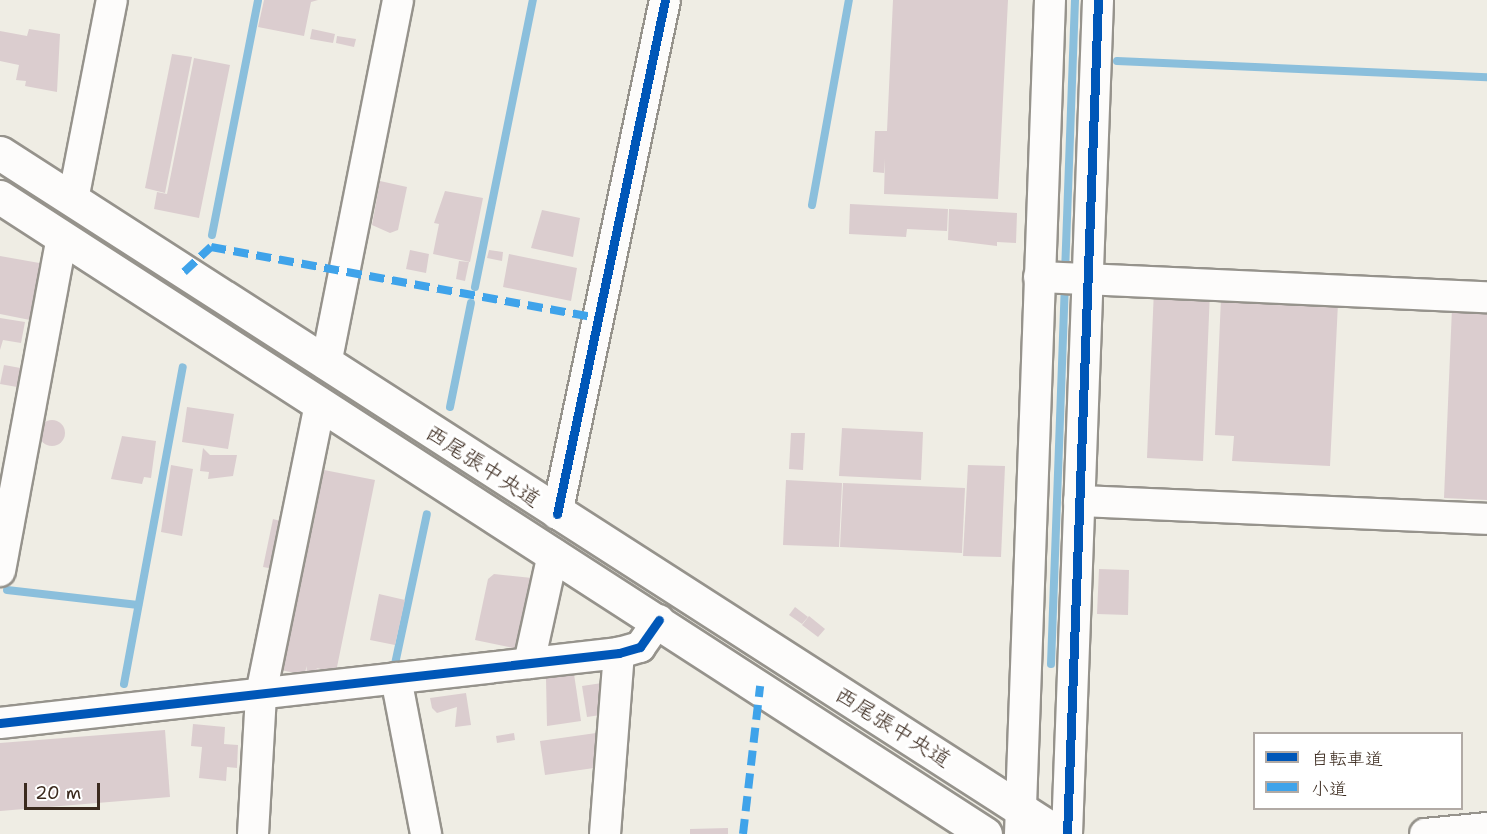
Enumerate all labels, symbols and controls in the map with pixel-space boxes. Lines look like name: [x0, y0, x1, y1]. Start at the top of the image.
street label: 西尾張中央道: [420, 419, 546, 513]
street label: 西尾張中央道: [830, 681, 956, 773]
legend: [1253, 732, 1463, 810]
text: 自転車道: [1311, 747, 1383, 771]
scale bar: [27, 771, 104, 809]
text: 小道: [1311, 777, 1347, 801]
text: 20 m: [35, 781, 81, 805]

